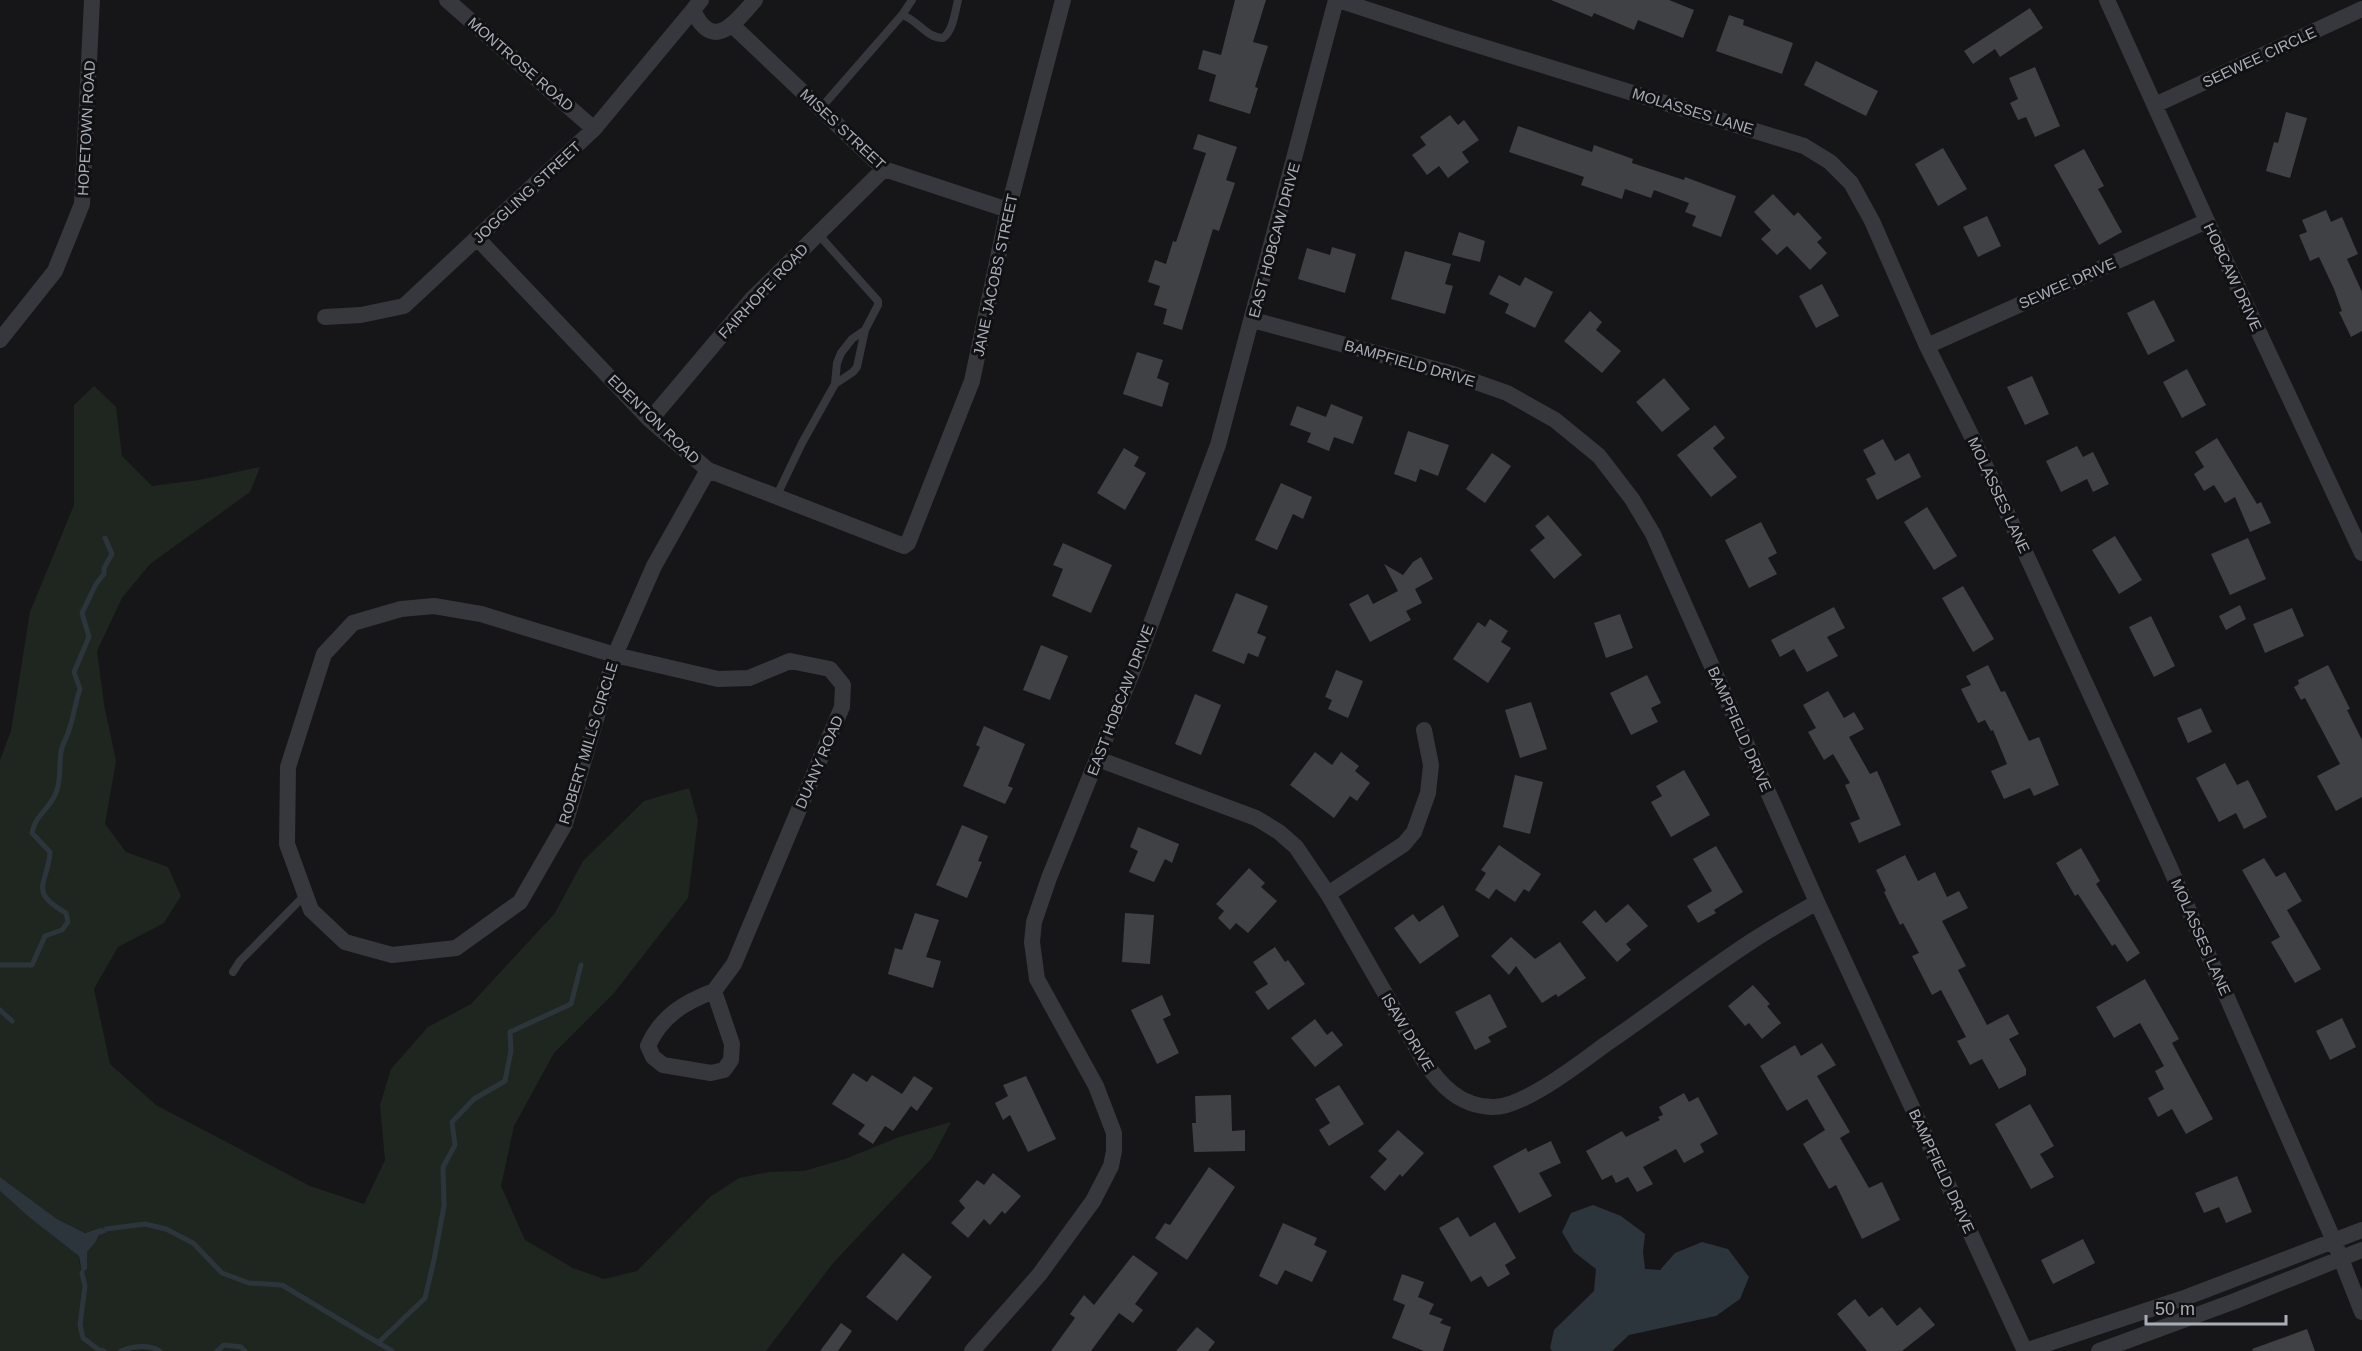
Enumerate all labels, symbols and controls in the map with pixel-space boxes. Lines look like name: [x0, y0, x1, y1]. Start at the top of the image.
street label: MONTROSE ROAD: [465, 14, 577, 115]
street label: SEEWEE CIRCLE: [2199, 23, 2319, 91]
street label: HOPETOWN ROAD: [74, 60, 98, 196]
street label: MOLASSES LANE: [1630, 84, 1756, 138]
street label: MISES STREET: [797, 85, 889, 173]
street label: JOGGLING STREET: [470, 138, 584, 246]
street label: EAST HOBCAW DRIVE: [1245, 161, 1303, 319]
street label: JANE JACOBS STREET: [969, 192, 1021, 358]
street label: HOBCAW DRIVE: [2201, 220, 2265, 334]
street label: FAIRHOPE ROAD: [715, 240, 811, 342]
street label: SEWEE DRIVE: [2016, 254, 2118, 312]
street label: BAMPFIELD DRIVE: [1343, 336, 1477, 390]
street label: EDENTON ROAD: [605, 371, 703, 467]
street label: MOLASSES LANE: [1965, 434, 2033, 556]
street label: EAST HOBCAW DRIVE: [1083, 622, 1157, 778]
street label: ROBERT MILLS CIRCLE: [555, 660, 621, 826]
street label: BAMPFIELD DRIVE: [1705, 664, 1775, 794]
street label: DUANY ROAD: [792, 713, 846, 811]
street label: MOLASSES LANE: [2168, 876, 2234, 998]
street label: ISAW DRIVE: [1378, 990, 1438, 1074]
street label: BAMPFIELD DRIVE: [1906, 1106, 1978, 1236]
scale bar: [2146, 1288, 2286, 1326]
text: 50 m: [2155, 1299, 2195, 1319]

